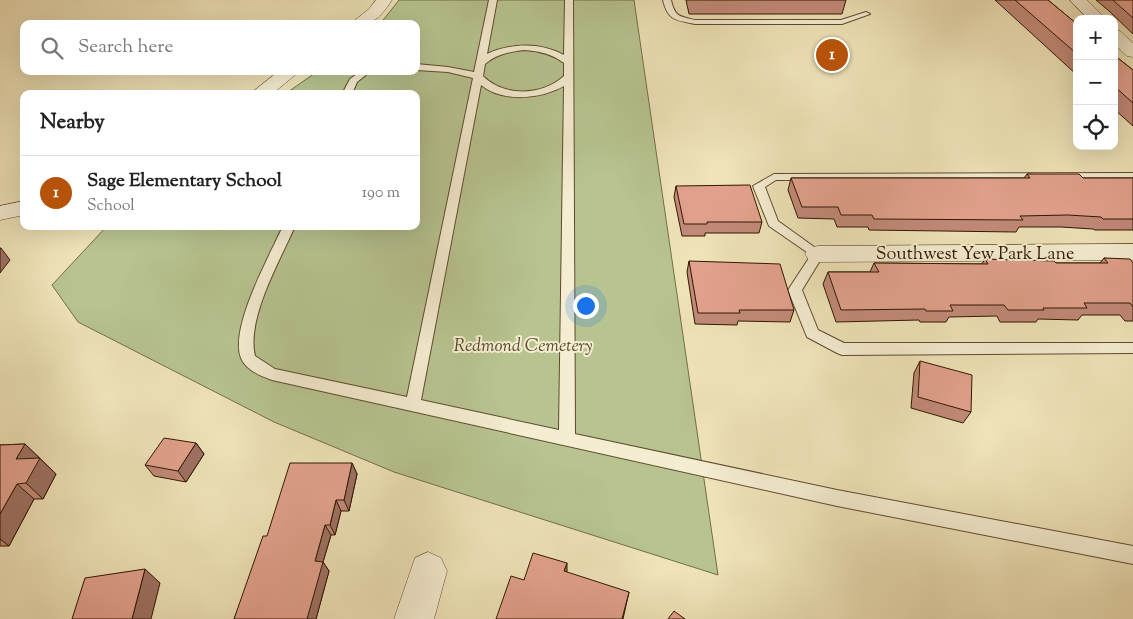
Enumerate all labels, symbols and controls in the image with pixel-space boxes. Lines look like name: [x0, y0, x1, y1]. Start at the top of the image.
map controls: [1073, 15, 1118, 150]
button: +: [1073, 15, 1118, 60]
search box: [20, 20, 420, 75]
icon: search: [38, 34, 66, 62]
text: Search here: [78, 34, 173, 61]
pin: 1: [816, 36, 848, 74]
button: −: [1073, 60, 1118, 105]
button: locate: [1073, 105, 1118, 150]
text: Nearby: [40, 108, 105, 138]
text: Sage Elementary School: [87, 168, 282, 195]
text: 1: [53, 182, 59, 205]
text: 190 m: [362, 182, 400, 205]
text: School: [87, 195, 135, 218]
street label: Southwest Yew Park Lane: [876, 242, 1074, 268]
your location: [573, 293, 599, 319]
park label: Redmond Cemetery: [454, 334, 592, 360]

